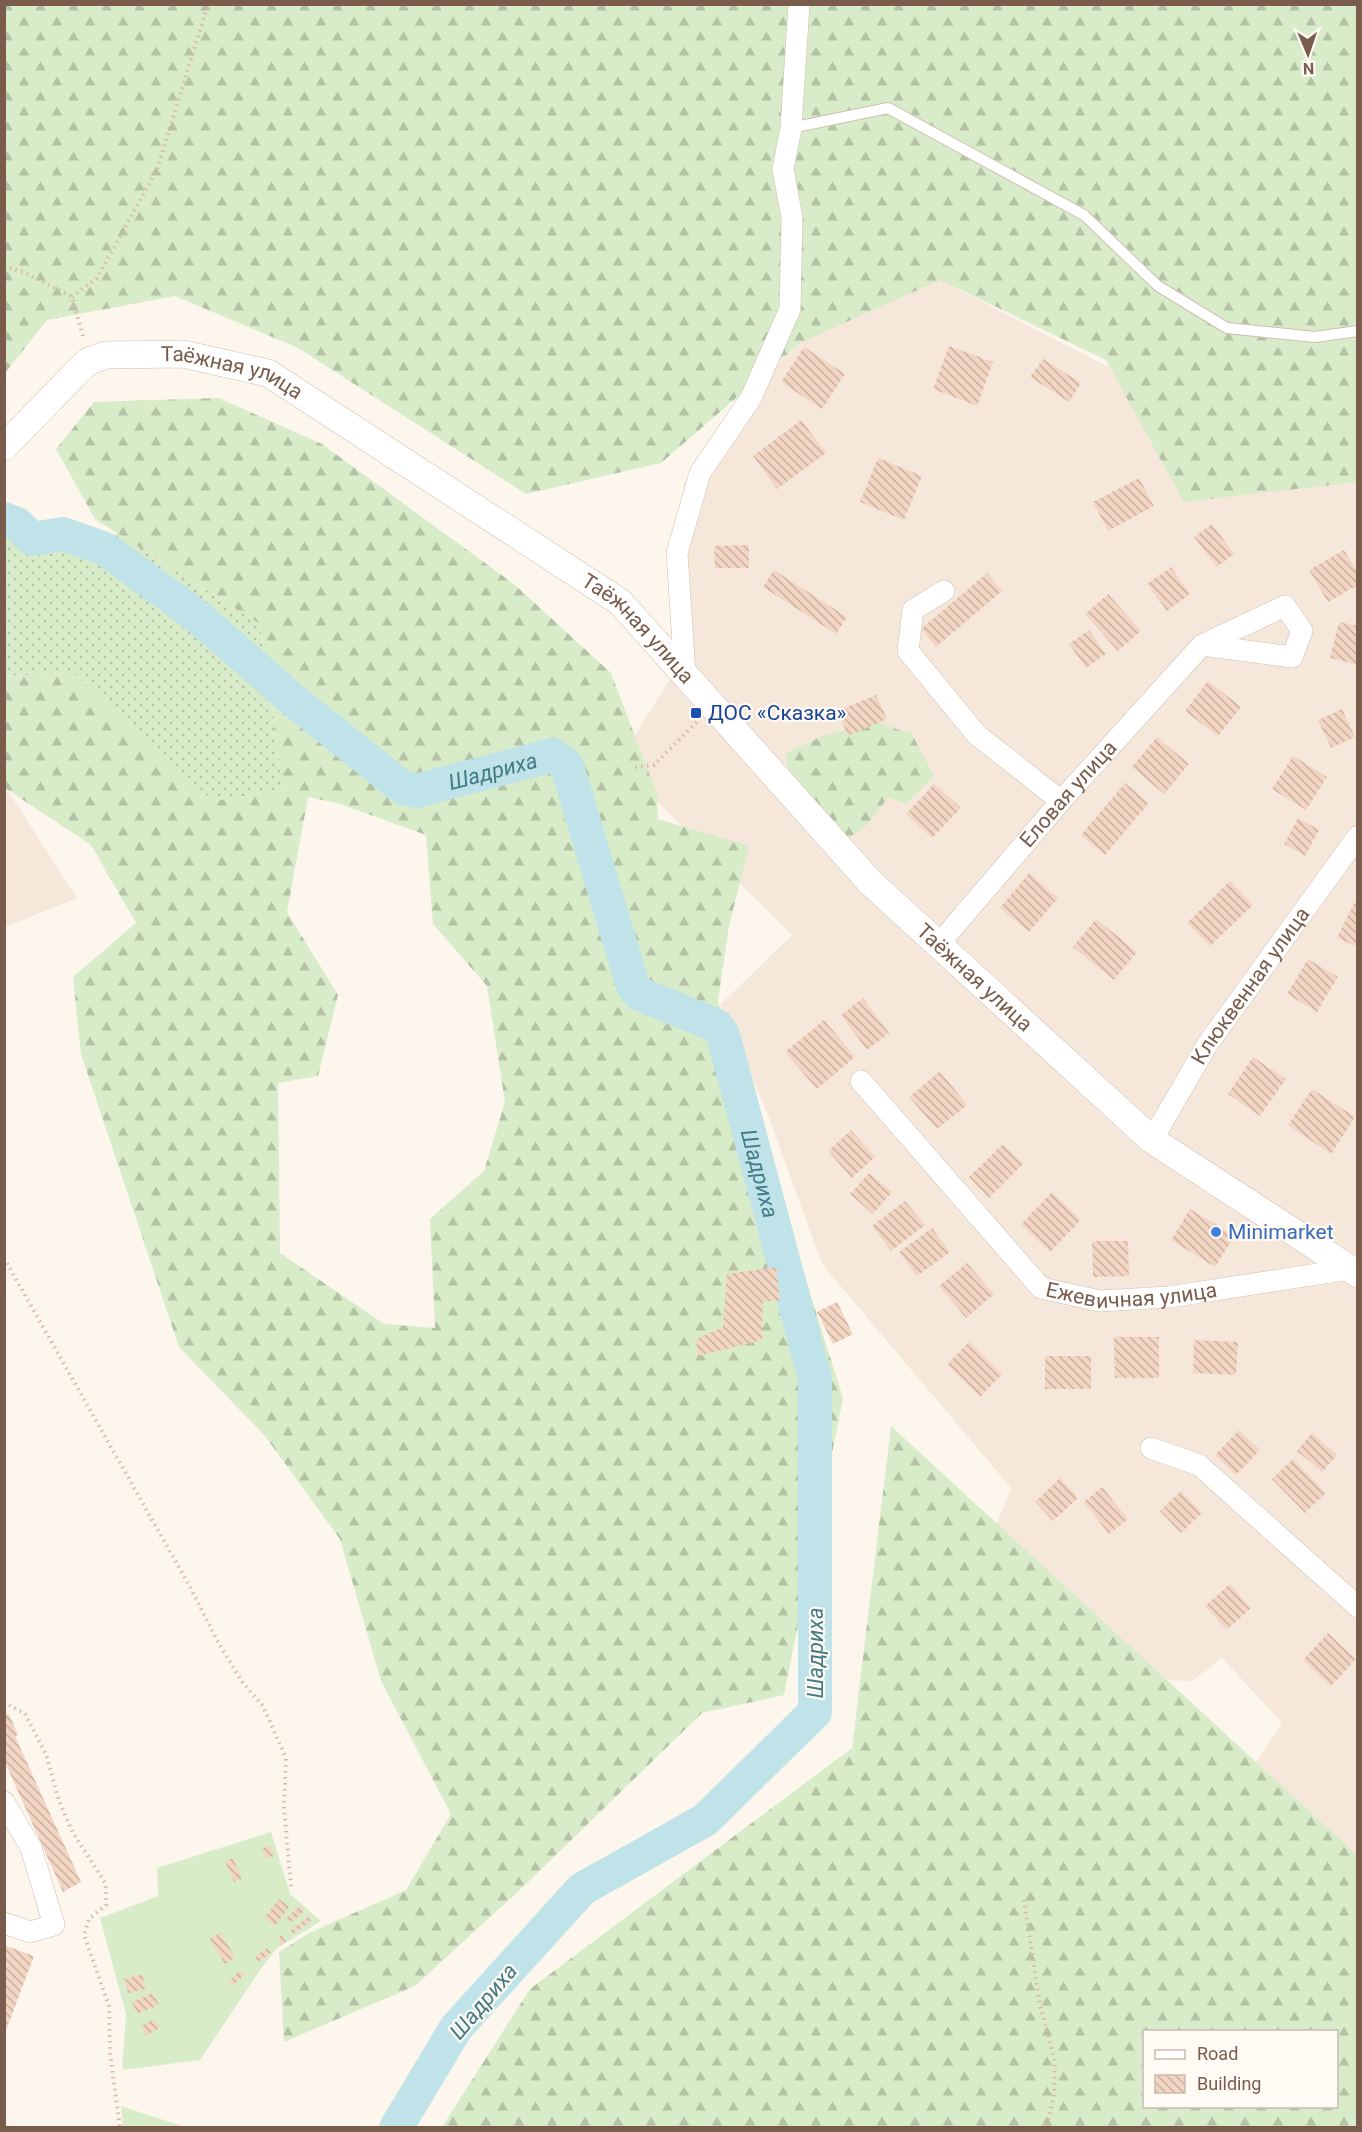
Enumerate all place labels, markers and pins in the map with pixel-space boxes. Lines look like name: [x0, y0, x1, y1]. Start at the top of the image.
place label: ДОС «Сказка»: [708, 701, 847, 725]
marker: ДОС «Сказка»: [689, 706, 703, 720]
place label: Minimarket: [1228, 1220, 1334, 1244]
marker: Minimarket: [1209, 1225, 1223, 1239]

